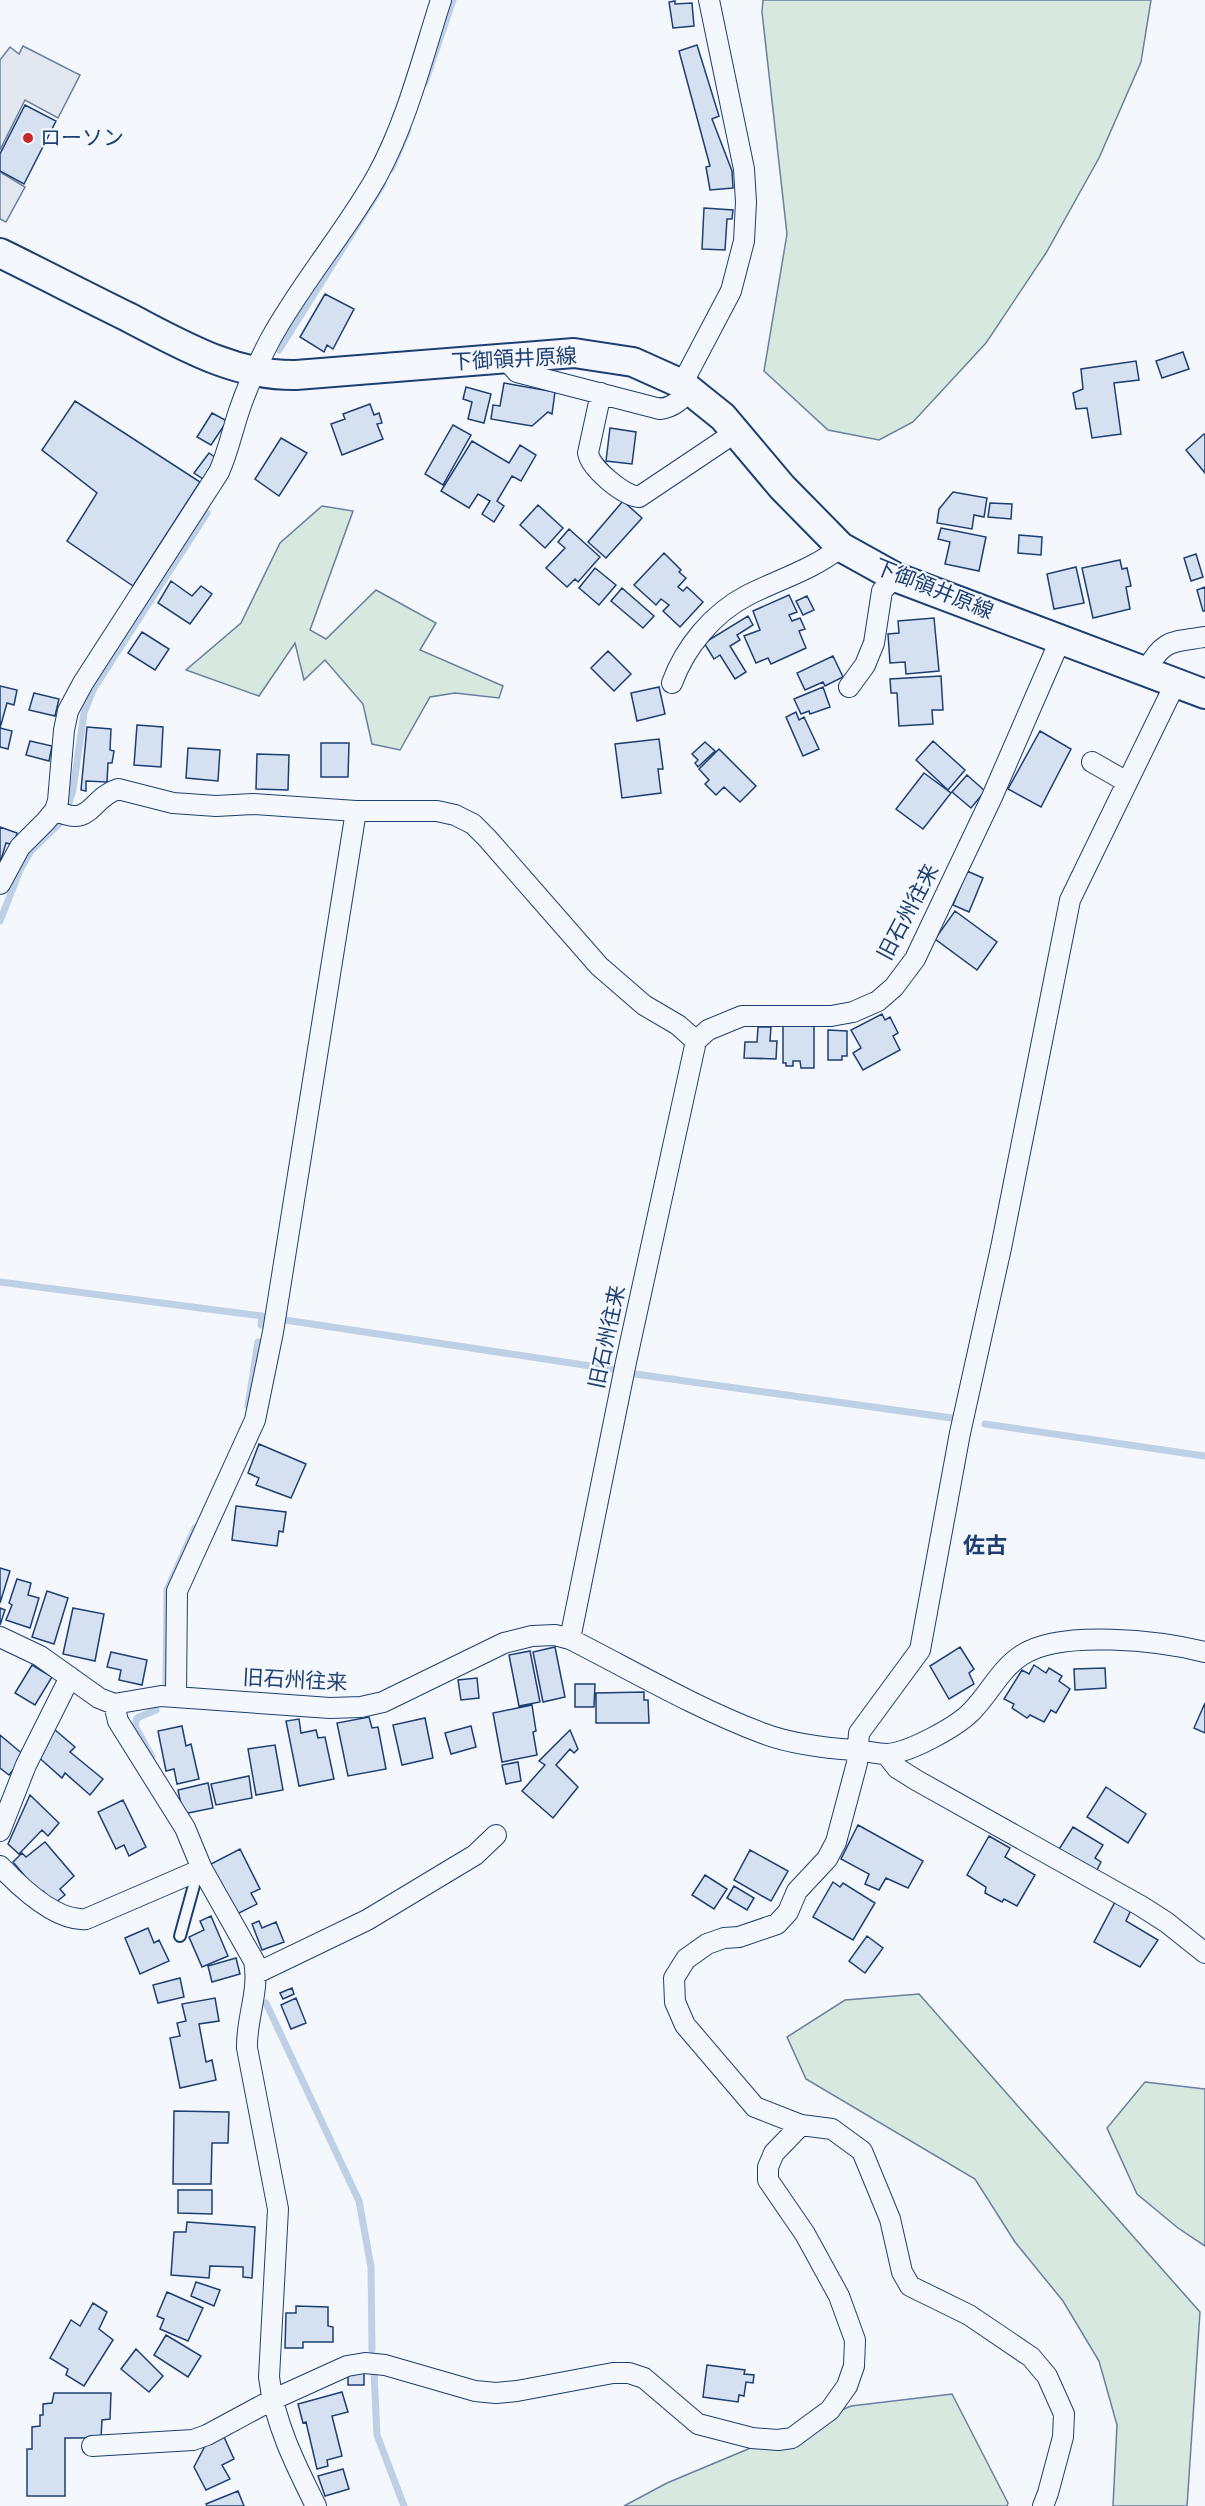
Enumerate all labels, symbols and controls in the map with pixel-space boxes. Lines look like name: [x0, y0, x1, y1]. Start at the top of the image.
place label: ローソン: [40, 125, 124, 151]
marker: ローソン: [21, 131, 35, 145]
street label: 下御領井原線: [450, 343, 578, 375]
street label: 下御領井原線: [871, 553, 997, 625]
street label: 旧石州往来: [872, 860, 944, 964]
street label: 旧石州往来: [583, 1283, 631, 1391]
district label: 佐古: [963, 1532, 1007, 1559]
street label: 旧石州往来: [242, 1664, 348, 1696]

